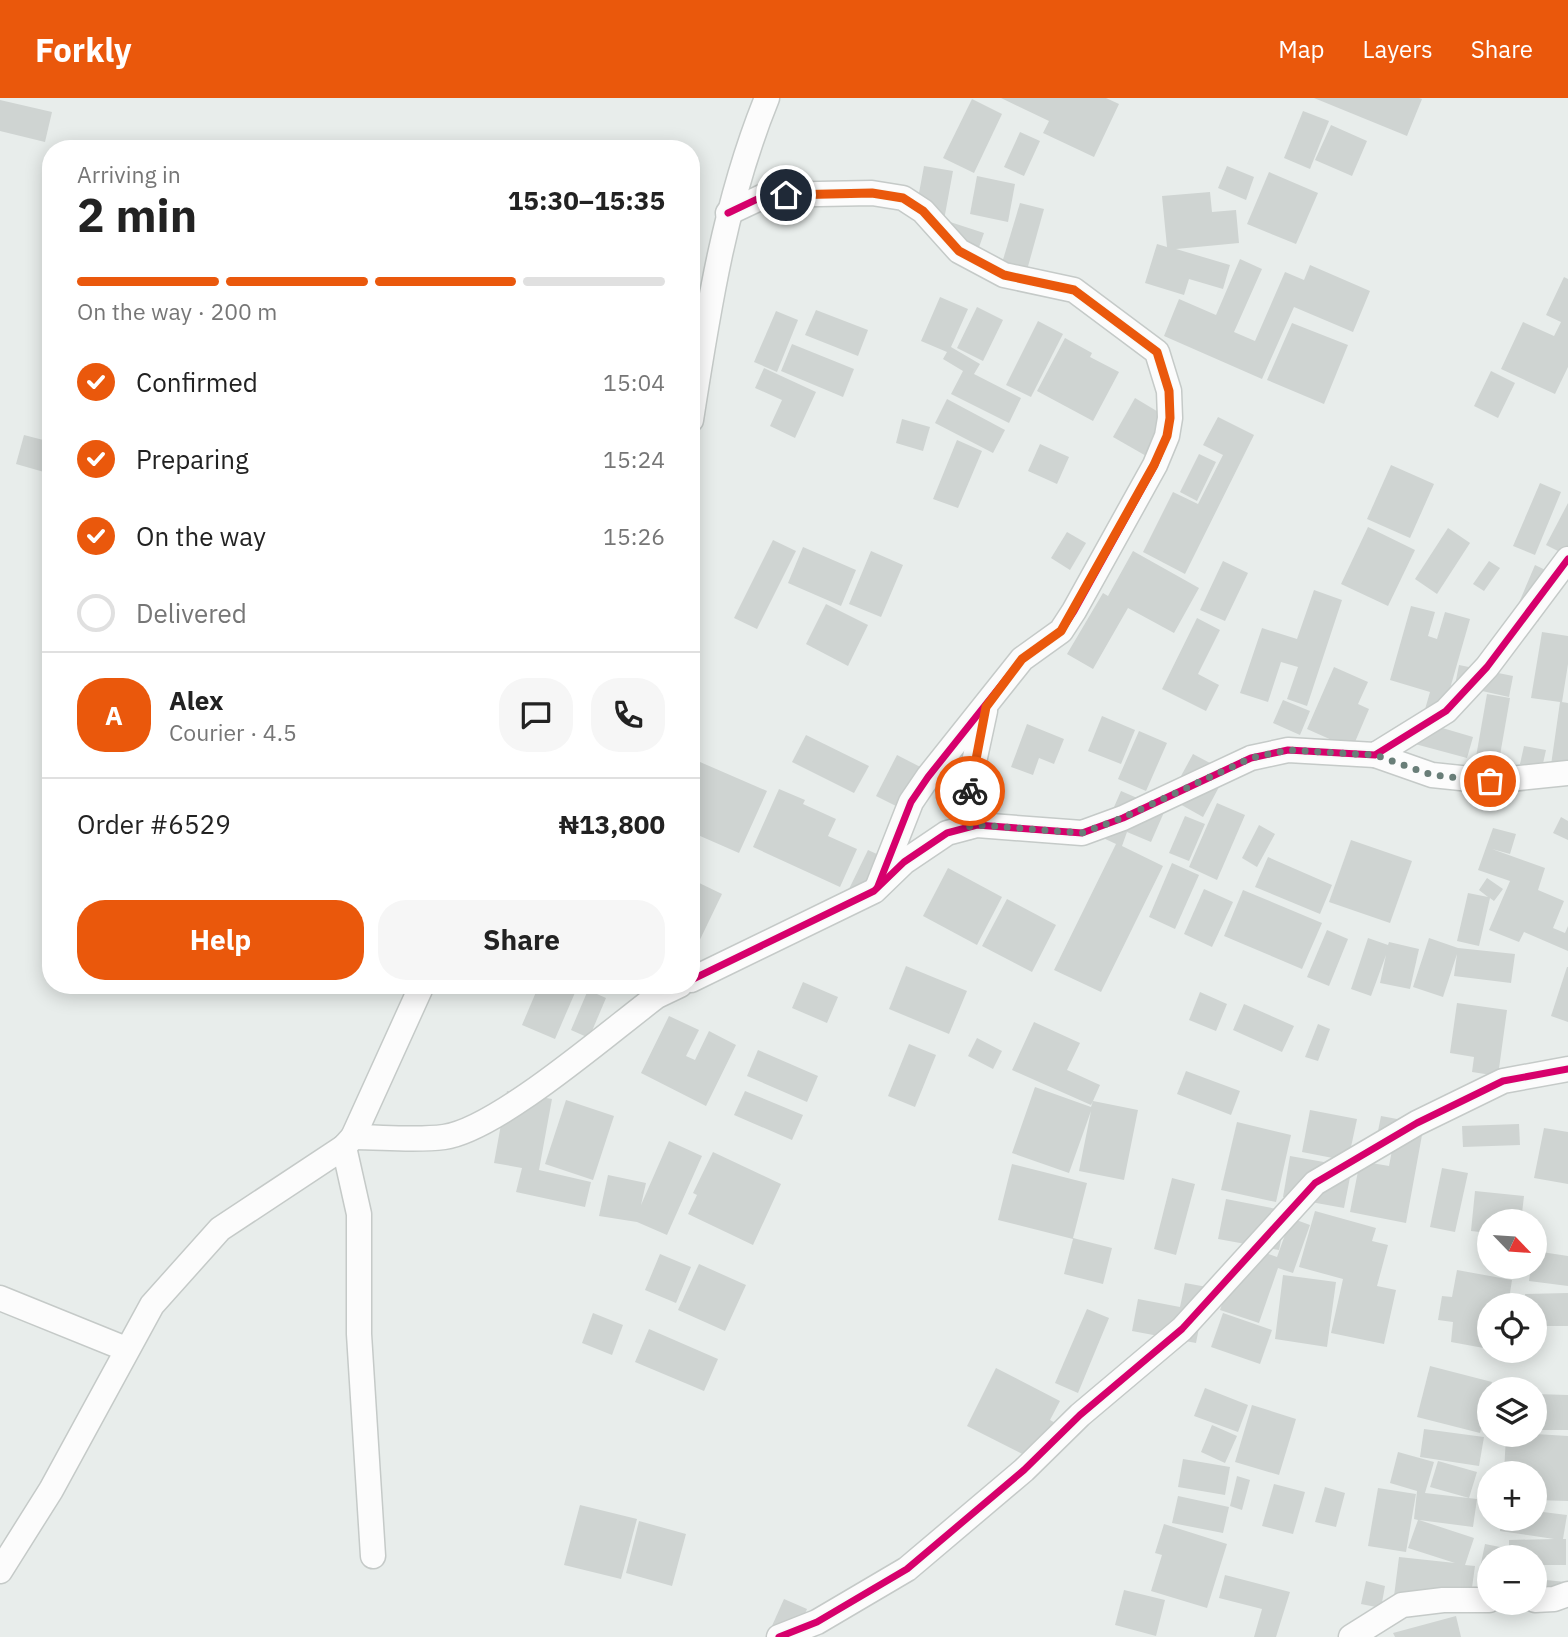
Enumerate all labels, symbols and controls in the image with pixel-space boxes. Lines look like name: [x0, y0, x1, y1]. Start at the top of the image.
text: Forkly: [35, 28, 132, 71]
text: Map: [1278, 33, 1325, 65]
text: Layers: [1363, 33, 1433, 65]
text: Share: [1471, 33, 1533, 65]
text: Arriving in: [77, 159, 181, 189]
pin: [756, 165, 816, 225]
icon: home: [767, 176, 805, 214]
text: 15:30–15:35: [508, 183, 665, 217]
text: 2 min: [77, 185, 197, 245]
text: On the way · 200 m: [77, 296, 277, 326]
icon: check: [77, 363, 115, 401]
text: Confirmed: [136, 365, 258, 399]
text: 15:04: [603, 367, 665, 397]
icon: check: [77, 440, 115, 478]
text: Preparing: [136, 442, 249, 476]
text: 15:24: [603, 444, 665, 474]
icon: check: [77, 517, 115, 555]
text: On the way: [136, 519, 266, 553]
text: 15:26: [603, 521, 665, 551]
text: Delivered: [136, 596, 247, 630]
button: chat: [499, 678, 573, 752]
button: phone: [591, 678, 665, 752]
text: Alex: [169, 683, 223, 717]
text: A: [105, 698, 123, 732]
text: Courier · 4.5: [169, 717, 297, 747]
pin: [1460, 751, 1520, 811]
courier: [935, 756, 1005, 826]
icon: bag: [1471, 762, 1509, 800]
icon: bike: [951, 772, 989, 810]
text: Order #6529: [77, 807, 231, 841]
text: ₦13,800: [559, 807, 665, 841]
button: Help: [77, 900, 364, 980]
button: Share: [378, 900, 665, 980]
north arrow: [1477, 1209, 1547, 1279]
map controls: [1477, 1209, 1547, 1615]
button: locate: [1477, 1293, 1547, 1363]
button: layers: [1477, 1377, 1547, 1447]
button: +: [1477, 1461, 1547, 1531]
button: −: [1477, 1545, 1547, 1615]

